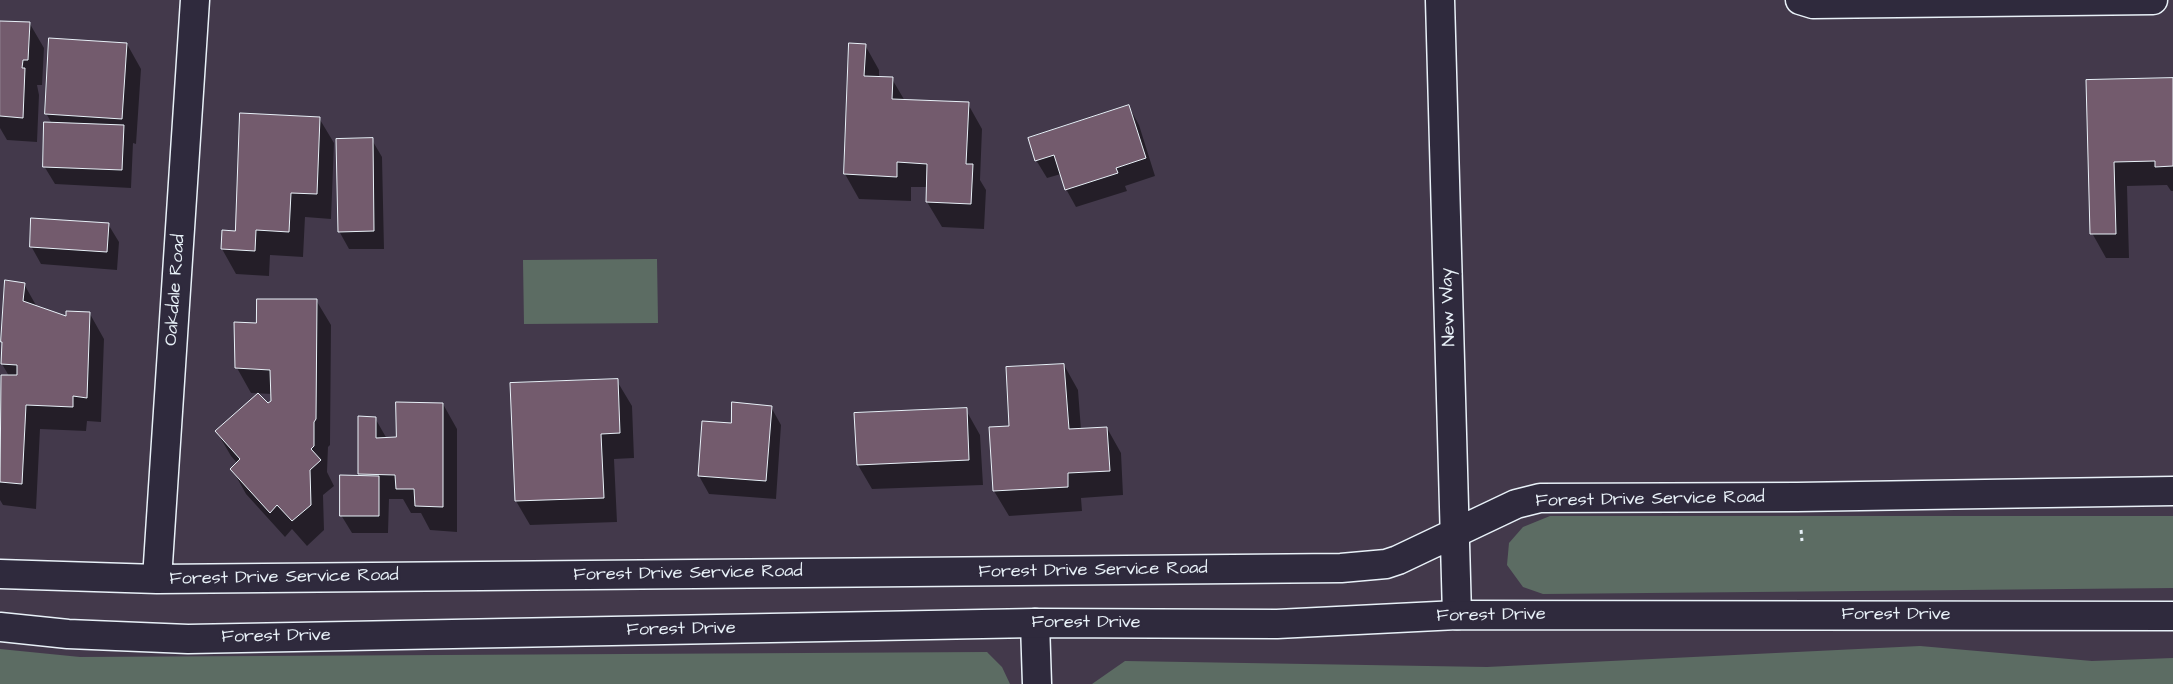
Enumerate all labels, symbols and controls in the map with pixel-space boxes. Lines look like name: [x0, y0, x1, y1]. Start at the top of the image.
street label: Oakdale Road: [161, 233, 191, 347]
street label: New Way: [1437, 267, 1461, 347]
street label: Forest Drive Service Road: [1535, 487, 1765, 513]
street label: Forest Drive Service Road: [978, 558, 1208, 584]
street label: Forest Drive Service Road: [573, 561, 803, 587]
street label: Forest Drive Service Road: [169, 565, 399, 591]
street label: Forest Drive: [1436, 604, 1546, 628]
street label: Forest Drive: [1841, 604, 1951, 626]
street label: Forest Drive: [1031, 612, 1141, 634]
street label: Forest Drive: [626, 618, 736, 642]
street label: Forest Drive: [221, 625, 331, 649]

